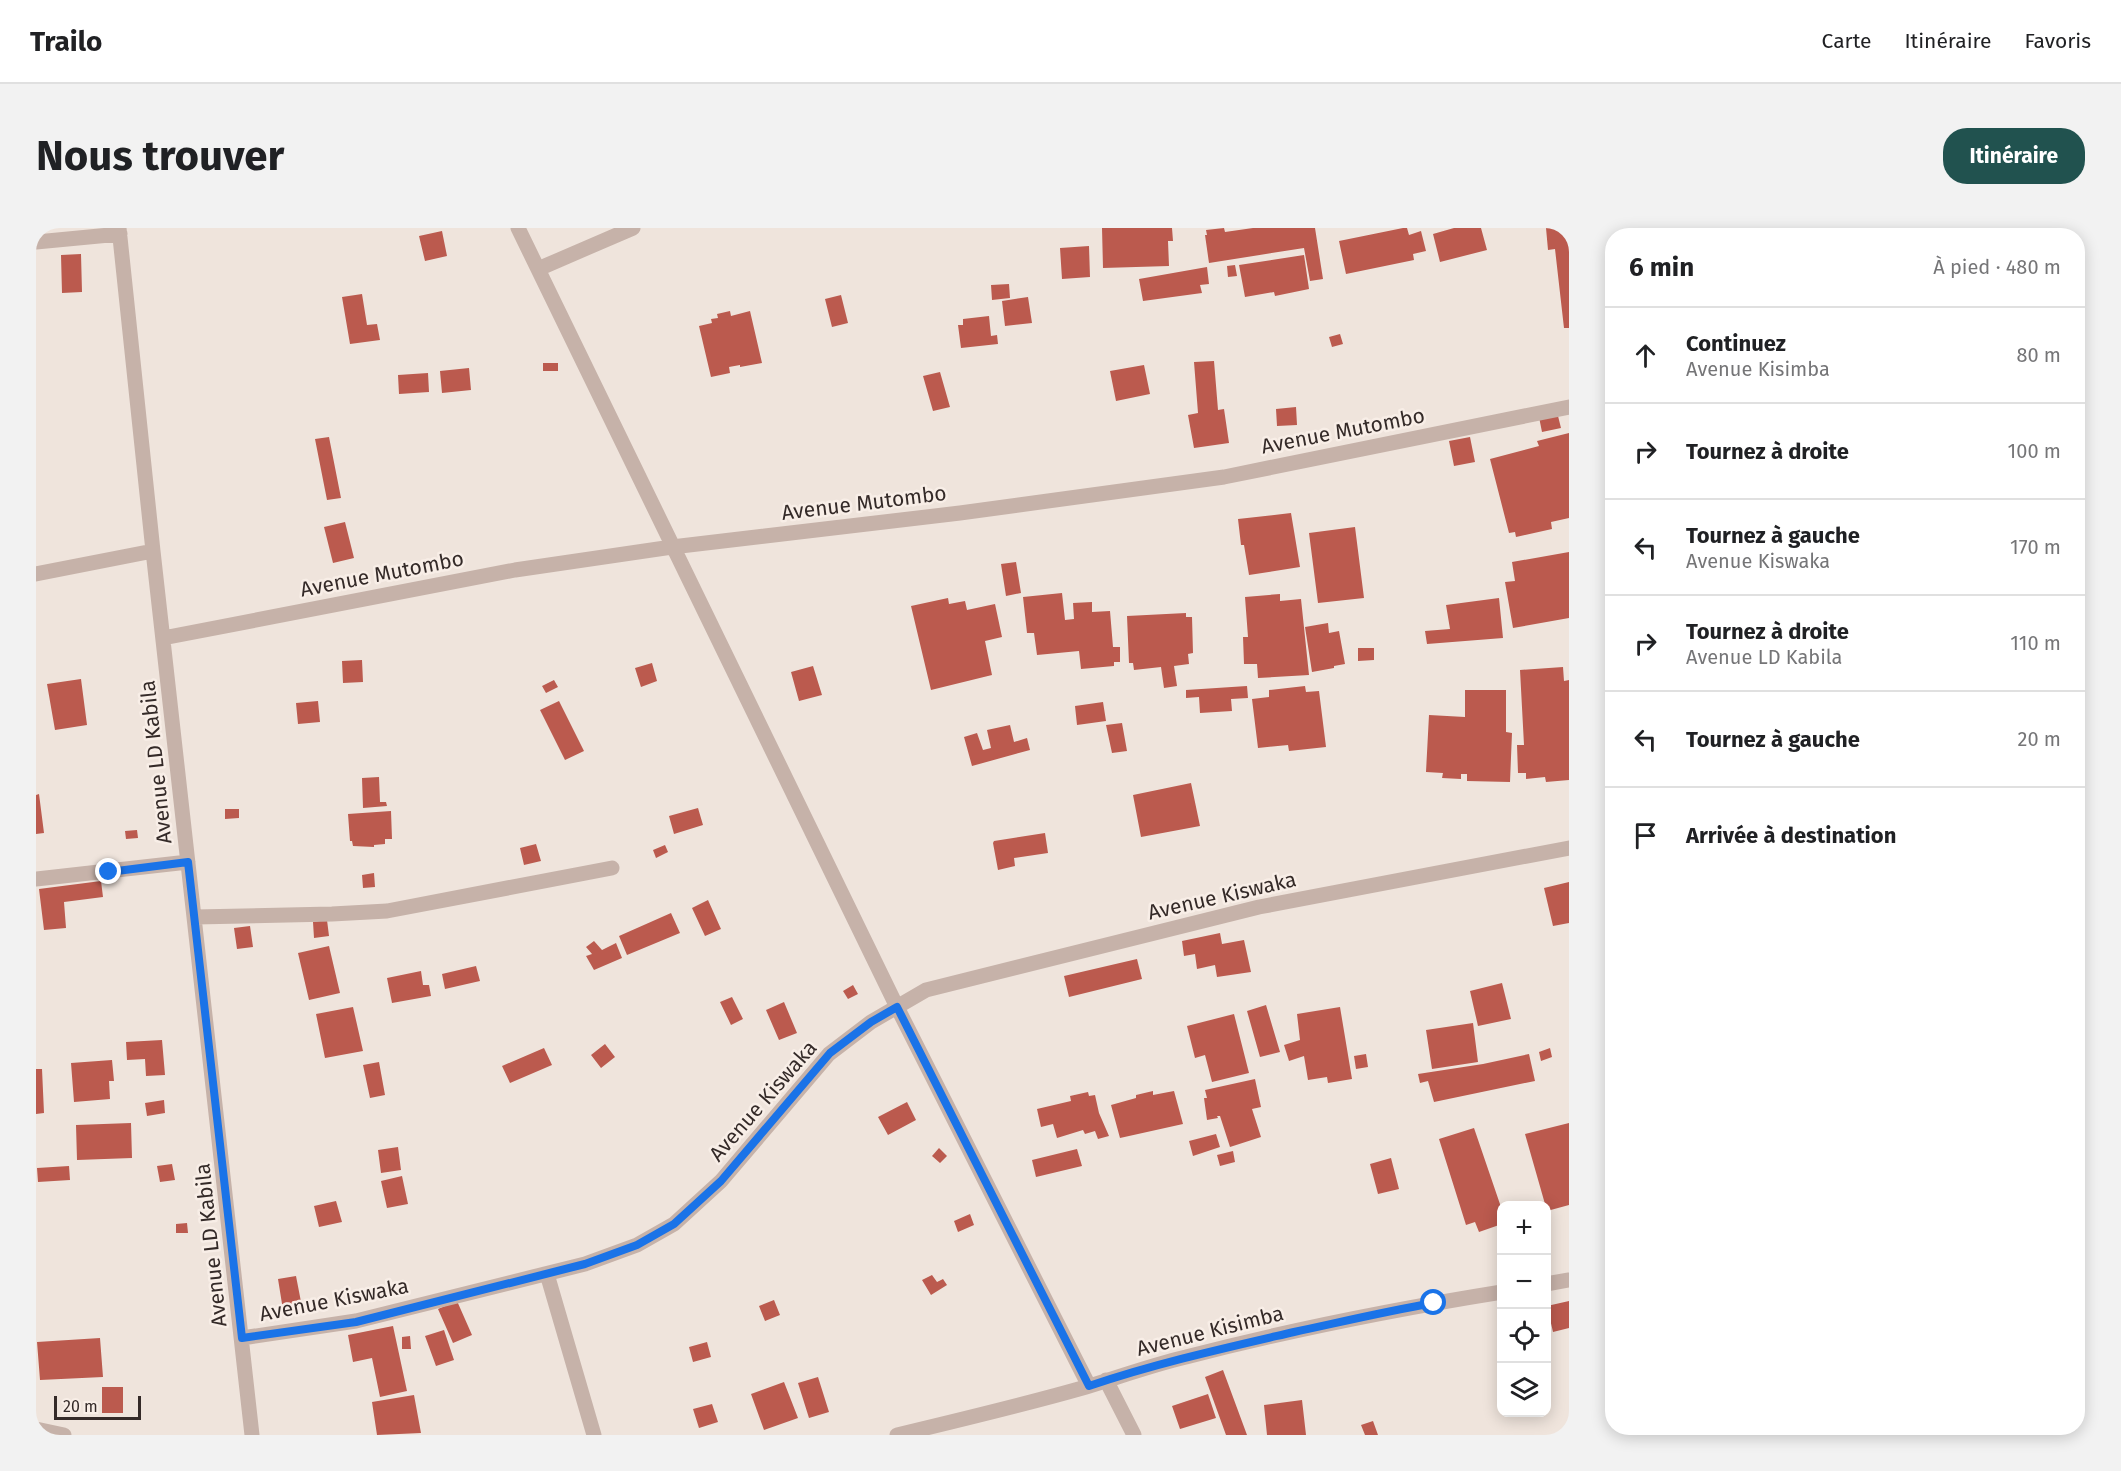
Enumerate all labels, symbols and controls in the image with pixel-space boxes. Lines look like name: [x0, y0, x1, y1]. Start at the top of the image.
text: Trailo: [30, 25, 102, 58]
text: Carte: [1822, 28, 1871, 54]
text: Itinéraire: [1904, 28, 1991, 54]
text: Favoris: [2024, 28, 2091, 54]
button: Itinéraire: [1943, 128, 2085, 184]
text: Nous trouver: [36, 131, 284, 181]
text: 6 min: [1629, 252, 1694, 283]
text: À pied · 480 m: [1933, 255, 2061, 279]
text: Continuez: [1686, 330, 1786, 357]
icon: ahead: [1629, 339, 1662, 372]
text: 80 m: [2016, 343, 2061, 367]
text: Avenue Kisimba: [1686, 357, 1830, 381]
street label: Avenue Mutombo: [1259, 402, 1427, 460]
icon: right: [1629, 435, 1662, 468]
text: Tournez à droite: [1686, 438, 1849, 465]
text: 100 m: [2008, 439, 2061, 463]
street label: Avenue Mutombo: [780, 480, 948, 526]
text: Tournez à gauche: [1686, 522, 1860, 549]
icon: left: [1629, 531, 1662, 564]
text: 170 m: [2010, 535, 2061, 559]
street label: Avenue Mutombo: [298, 545, 466, 603]
text: Avenue Kiswaka: [1686, 549, 1830, 573]
text: Tournez à droite: [1686, 618, 1849, 645]
icon: right: [1629, 627, 1662, 660]
text: 110 m: [2010, 631, 2061, 655]
text: Avenue LD Kabila: [1686, 645, 1843, 669]
street label: Avenue LD Kabila: [134, 679, 178, 845]
icon: left: [1629, 723, 1662, 756]
text: Tournez à gauche: [1686, 726, 1860, 753]
text: 20 m: [2018, 727, 2061, 751]
icon: arrive: [1629, 819, 1662, 852]
text: Arrivée à destination: [1686, 822, 1896, 849]
route end: [95, 858, 121, 884]
street label: Avenue Kiswaka: [1145, 866, 1299, 926]
street label: Avenue Kiswaka: [704, 1035, 822, 1167]
street label: Avenue LD Kabila: [189, 1162, 233, 1328]
map controls: [1497, 1201, 1551, 1417]
button: +: [1497, 1201, 1551, 1255]
button: −: [1497, 1255, 1551, 1309]
street label: Avenue Kiswaka: [257, 1273, 411, 1327]
route start: [1420, 1289, 1446, 1315]
street label: Avenue Kisimba: [1134, 1300, 1286, 1362]
button: locate: [1497, 1309, 1551, 1363]
button: layers: [1497, 1363, 1551, 1417]
scale bar: [54, 1393, 141, 1420]
text: 20 m: [63, 1397, 98, 1416]

